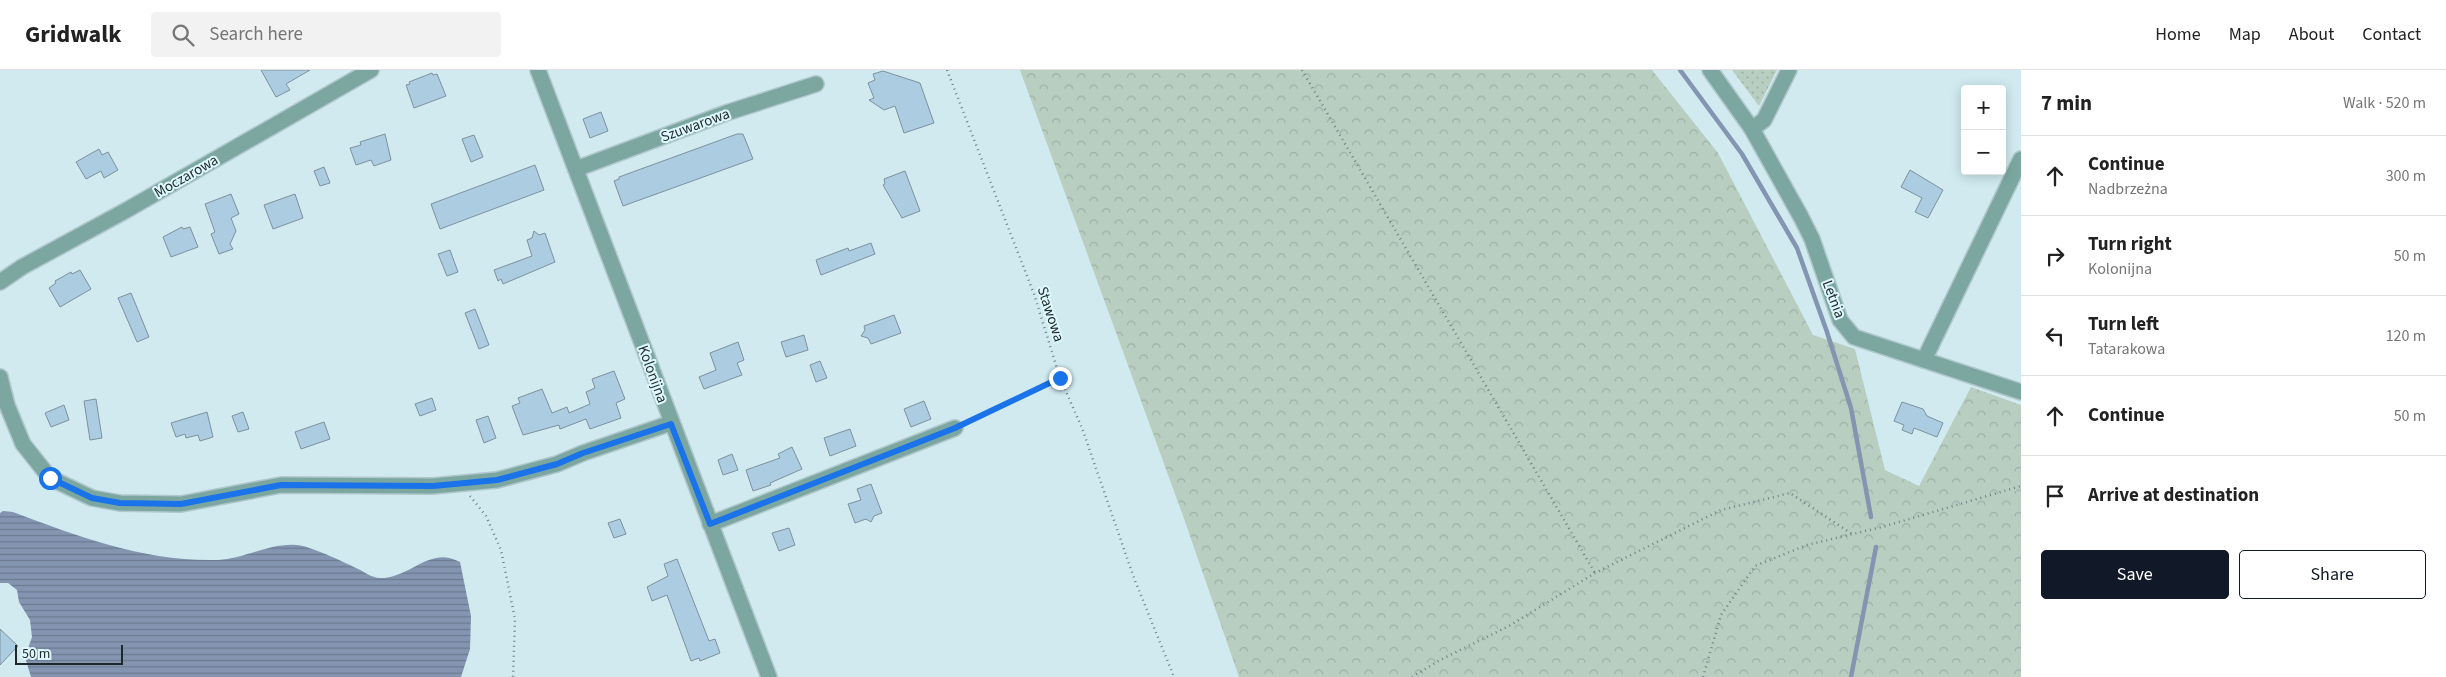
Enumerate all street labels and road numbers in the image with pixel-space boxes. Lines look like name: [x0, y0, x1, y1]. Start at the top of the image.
street label: Szuwarowa: [658, 103, 733, 148]
street label: Moczarowa: [150, 150, 222, 203]
street label: Letnia: [1817, 277, 1850, 321]
street label: Stawowa: [1032, 284, 1069, 344]
street label: Kolonijna: [632, 342, 673, 406]

